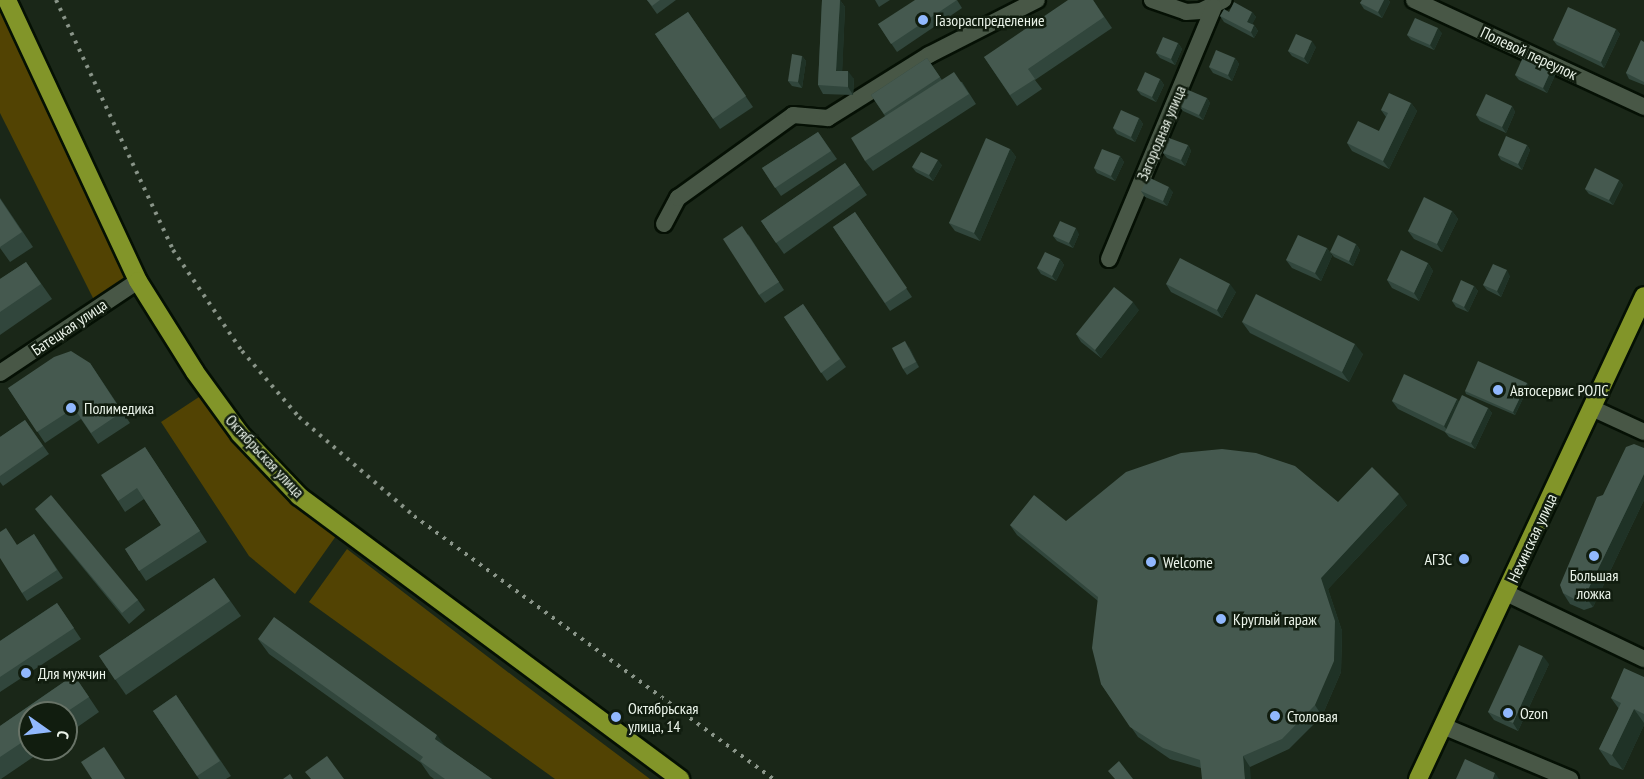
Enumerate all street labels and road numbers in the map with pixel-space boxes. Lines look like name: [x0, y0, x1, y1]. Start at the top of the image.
street label: Полевой переулок: [1478, 22, 1580, 84]
street label: Загородная улица: [1132, 83, 1190, 183]
street label: Батецкая улица: [28, 295, 110, 359]
street label: Октябрьская улица: [222, 410, 308, 502]
street label: Нехинская улица: [1503, 490, 1561, 586]

